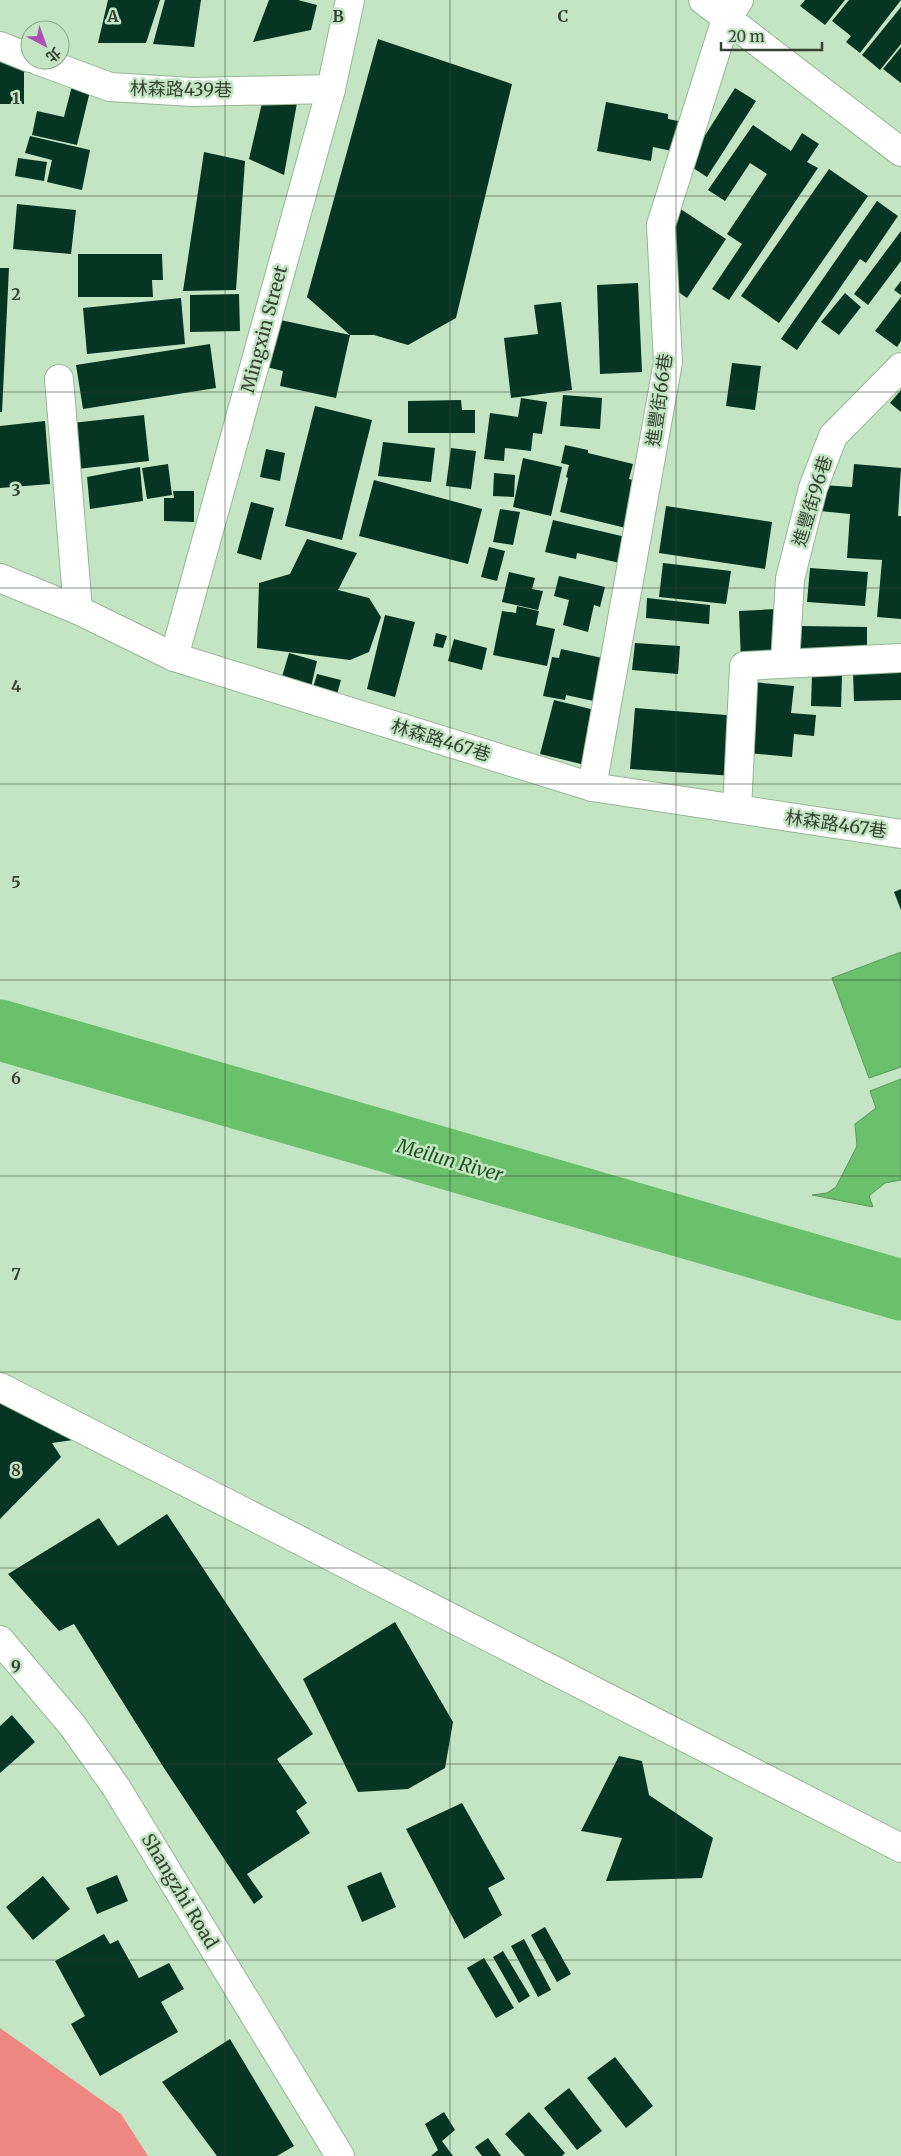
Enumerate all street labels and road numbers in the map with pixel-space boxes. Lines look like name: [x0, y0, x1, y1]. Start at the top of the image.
street label: 林森路439巷: [130, 77, 232, 101]
street label: Mingxin Street: [236, 263, 292, 395]
street label: 進豐街66巷: [641, 352, 677, 448]
street label: 進豐街96巷: [787, 453, 837, 549]
street label: 林森路467巷: [389, 714, 493, 766]
street label: 林森路467巷: [784, 805, 888, 843]
street label: Shangzhi Road: [137, 1829, 223, 1953]

